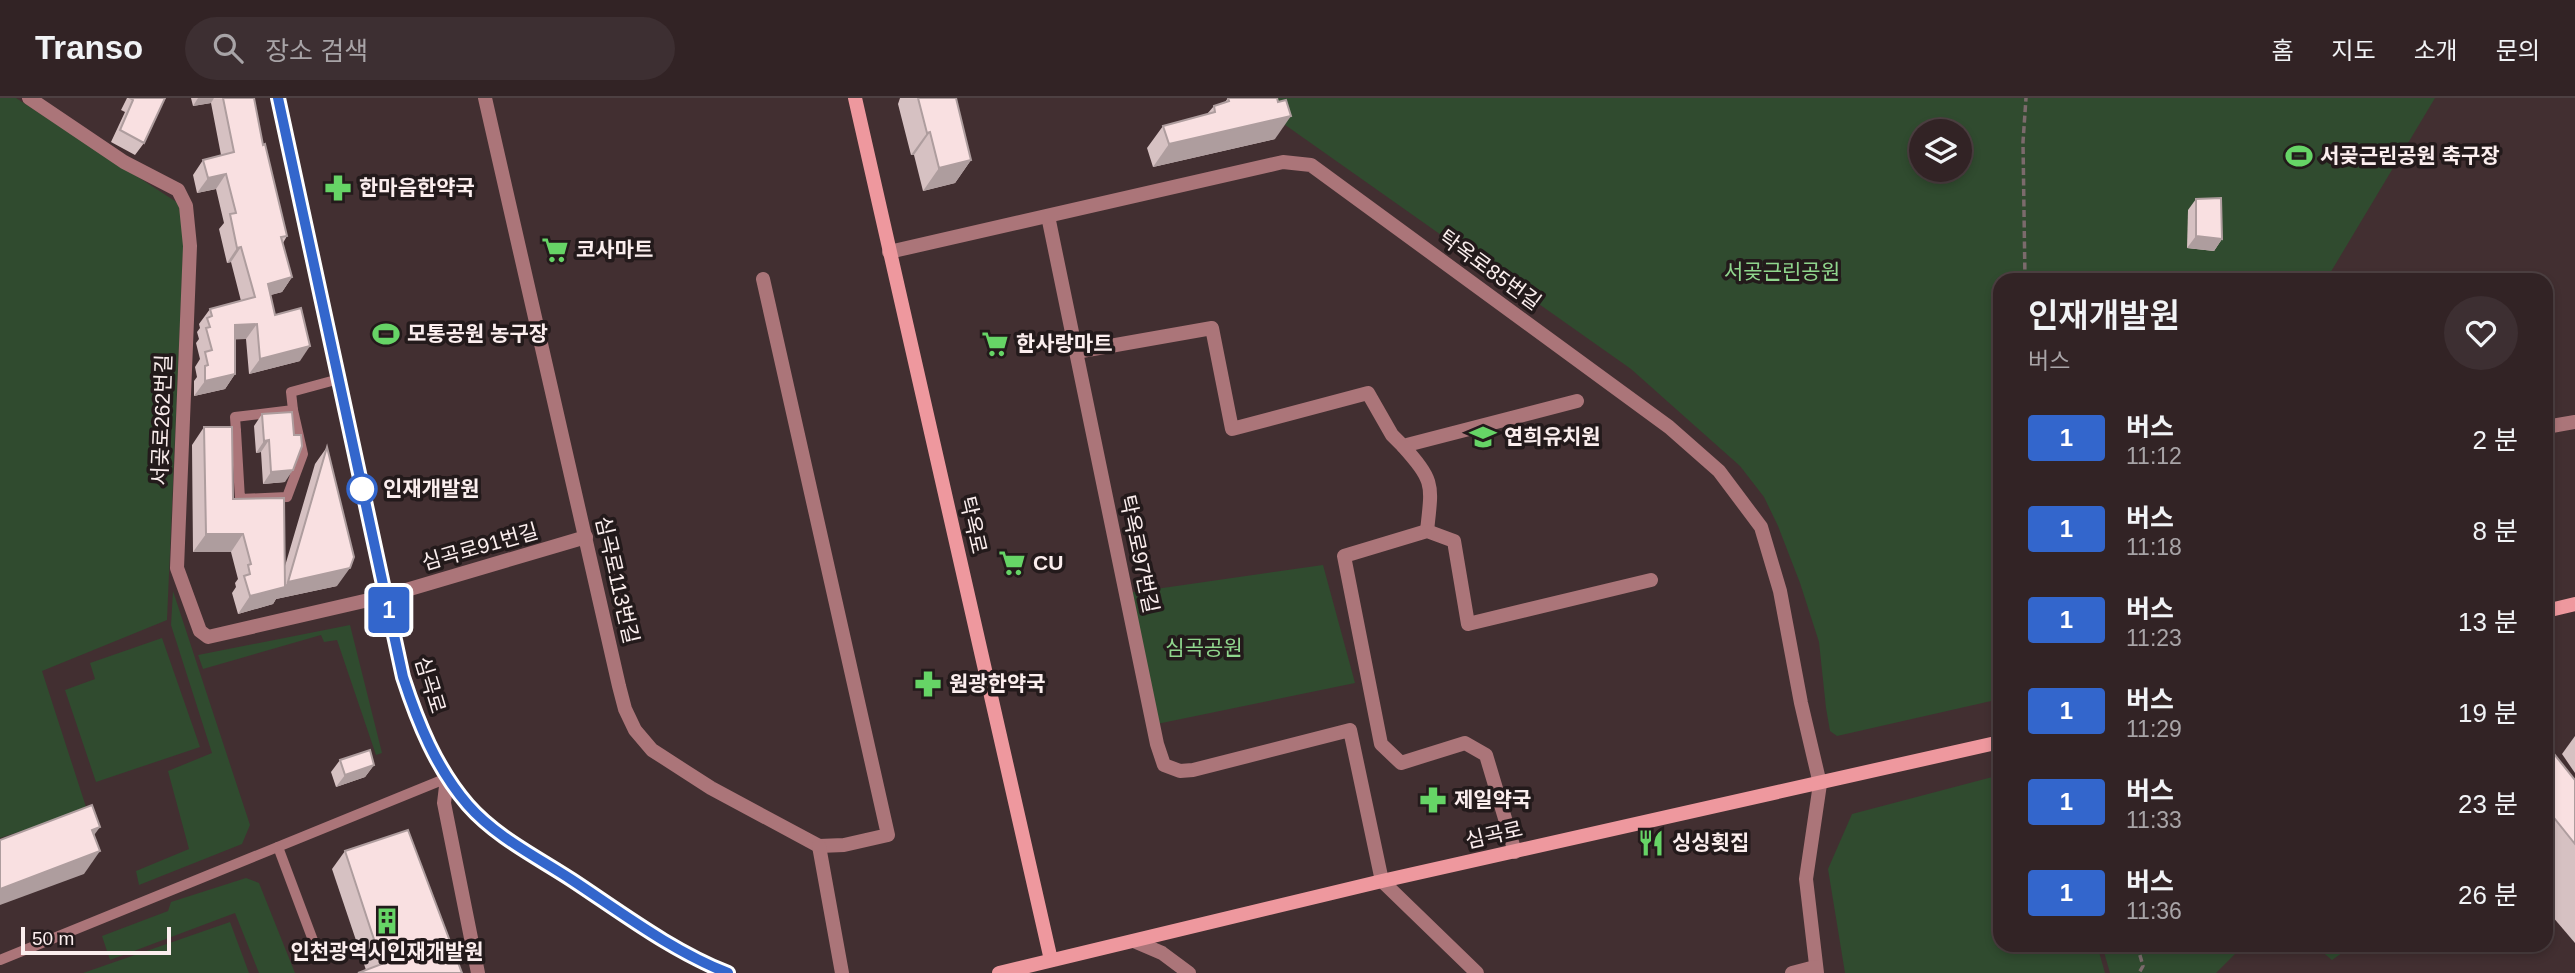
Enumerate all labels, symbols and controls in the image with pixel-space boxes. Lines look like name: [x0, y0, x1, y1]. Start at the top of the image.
search box: [185, 17, 675, 80]
text: Transo: [35, 29, 143, 66]
icon: search: [209, 29, 247, 67]
text: 장소 검색: [265, 36, 368, 66]
text: 홈: [2271, 37, 2293, 64]
text: 지도: [2331, 37, 2376, 64]
text: 소개: [2414, 37, 2458, 64]
text: 문의: [2496, 37, 2540, 64]
map controls: [1909, 119, 1972, 182]
button: layers: [1909, 119, 1972, 182]
sports icon: 서곶근린공원 축구장: [2284, 141, 2314, 171]
place label: 서곶근린공원 축구장: [2320, 144, 2500, 167]
pharmacy icon: 한마음한약국: [323, 173, 353, 203]
place label: 한마음한약국: [359, 176, 475, 199]
street label: 탁옥로85번길: [1435, 225, 1546, 314]
supermarket icon: 코사마트: [540, 235, 570, 265]
place label: 코사마트: [576, 238, 653, 261]
park label: 서곶근린공원: [1724, 260, 1840, 283]
button: heart: [2444, 296, 2518, 370]
text: 인재개발원: [2028, 297, 2180, 334]
sports icon: 모통공원 농구장: [371, 319, 401, 349]
place label: 모통공원 농구장: [407, 322, 548, 345]
supermarket icon: 한사랑마트: [980, 329, 1010, 359]
place label: 한사랑마트: [1016, 332, 1113, 355]
text: 버스: [2028, 348, 2070, 374]
street label: 서곶로262번길: [148, 354, 175, 486]
text: 버스: [2126, 412, 2174, 442]
school or university icon: 연희유치원: [1468, 422, 1498, 452]
text: 1: [2060, 424, 2073, 451]
place label: 연희유치원: [1504, 425, 1601, 448]
text: 2 분: [2472, 425, 2518, 455]
text: 11:12: [2126, 443, 2182, 469]
marker: 인재개발원: [347, 474, 377, 504]
place label: 인재개발원: [383, 477, 480, 500]
street label: 탁옥로97번길: [1116, 493, 1163, 615]
street label: 탁옥로: [956, 494, 991, 556]
text: 버스: [2126, 503, 2174, 533]
street label: 심곡로113번길: [592, 514, 643, 646]
text: 1: [2060, 515, 2073, 542]
text: 8 분: [2472, 516, 2518, 546]
street label: 심곡로91번길: [419, 519, 541, 574]
text: 11:18: [2126, 534, 2182, 560]
supermarket icon: CU: [997, 548, 1027, 578]
place label: CU: [1033, 551, 1063, 574]
line badge: 1: [366, 587, 412, 633]
text: 버스: [2126, 594, 2174, 624]
text: 1: [382, 596, 396, 623]
text: 1: [2060, 606, 2073, 633]
text: 13 분: [2458, 607, 2518, 637]
text: 11:23: [2126, 625, 2182, 651]
park label: 심곡공원: [1165, 636, 1243, 659]
street label: 심곡로: [411, 654, 450, 716]
pharmacy icon: 원광한약국: [913, 669, 943, 699]
place label: 원광한약국: [949, 672, 1046, 695]
text: 버스: [2126, 685, 2174, 715]
text: 1: [2060, 697, 2073, 724]
text: 19 분: [2458, 698, 2518, 728]
text: 11:29: [2126, 716, 2182, 742]
text: 버스: [2126, 776, 2174, 806]
pharmacy icon: 제일약국: [1418, 785, 1448, 815]
place label: 제일약국: [1454, 788, 1531, 811]
text: 1: [2060, 788, 2073, 815]
text: 23 분: [2458, 789, 2518, 819]
text: 11:33: [2126, 807, 2182, 833]
street label: 심곡로: [1463, 817, 1525, 852]
restaurant icon: 싱싱횟집: [1636, 828, 1666, 858]
place label: 싱싱횟집: [1672, 831, 1749, 854]
text: 버스: [2126, 867, 2174, 897]
text: 1: [2060, 879, 2073, 906]
text: 26 분: [2458, 880, 2518, 910]
text: 11:36: [2126, 898, 2182, 924]
building icon: 인천광역시인재개발원: [372, 906, 402, 936]
scale bar: [21, 924, 172, 956]
text: 50 m: [32, 928, 74, 949]
place label: 인천광역시인재개발원: [290, 940, 484, 963]

